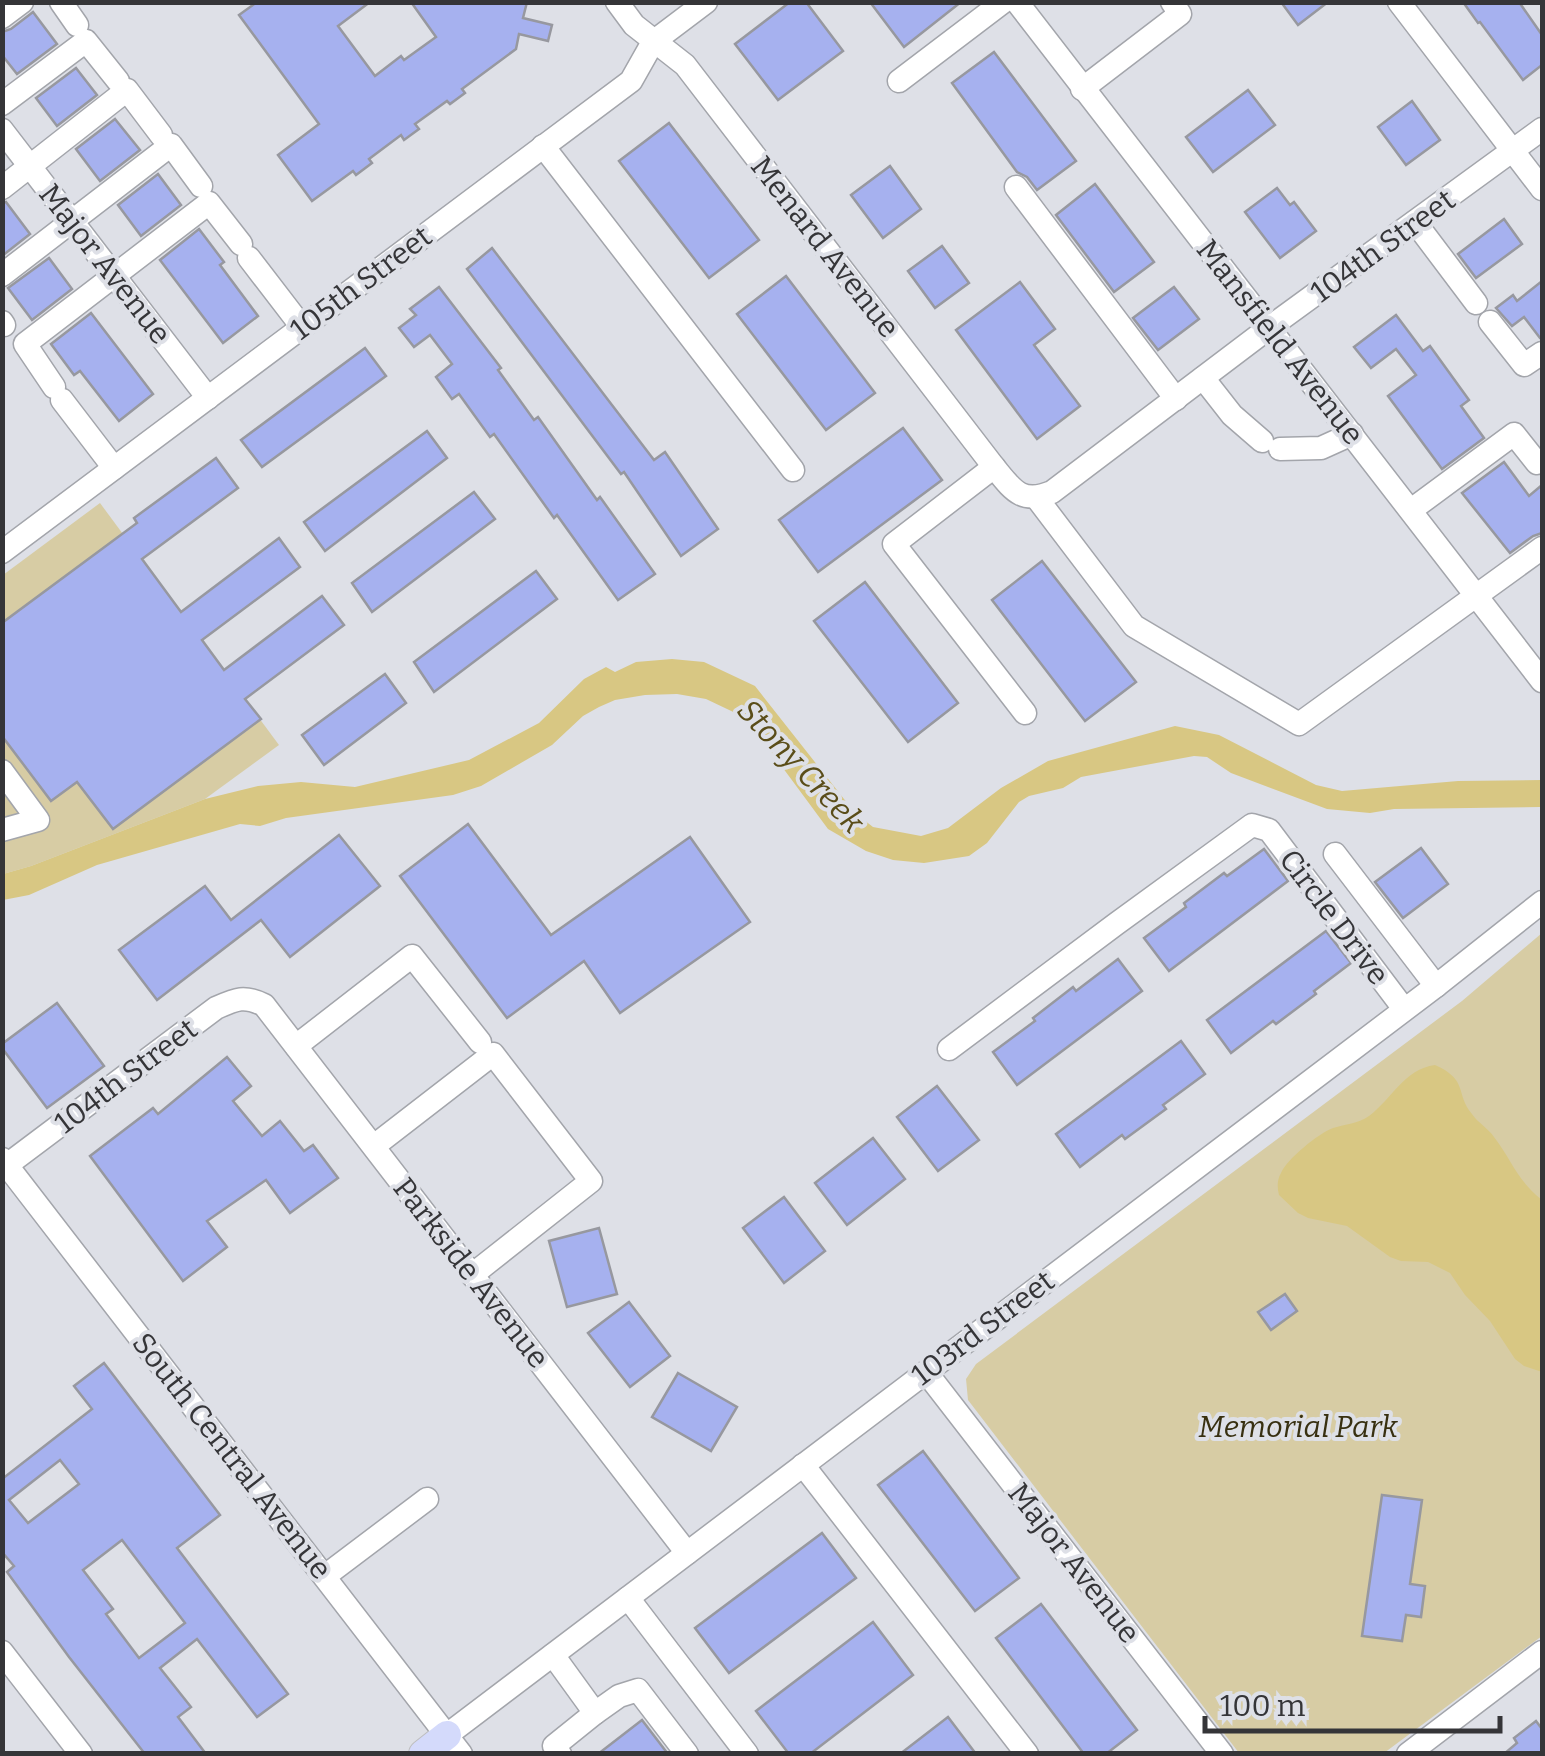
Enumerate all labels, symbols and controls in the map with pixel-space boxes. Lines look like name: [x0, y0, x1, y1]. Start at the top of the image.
street label: Menard Avenue: [743, 149, 907, 345]
street label: Major Avenue: [31, 177, 179, 351]
street label: 104th Street: [1304, 182, 1462, 310]
street label: 105th Street: [283, 218, 439, 348]
street label: Mansfield Avenue: [1189, 232, 1371, 452]
water label: Stony Creek: [730, 691, 873, 841]
street label: Circle Drive: [1272, 842, 1396, 992]
street label: 104th Street: [48, 1011, 204, 1141]
street label: Parkside Avenue: [386, 1171, 556, 1375]
street label: 103rd Street: [905, 1263, 1061, 1393]
street label: South Central Avenue: [125, 1326, 339, 1586]
park label: Memorial Park: [1198, 1409, 1398, 1445]
street label: Major Avenue: [1000, 1476, 1148, 1650]
scale bar: [1205, 1671, 1500, 1733]
text: 100 m: [1220, 1688, 1306, 1724]

